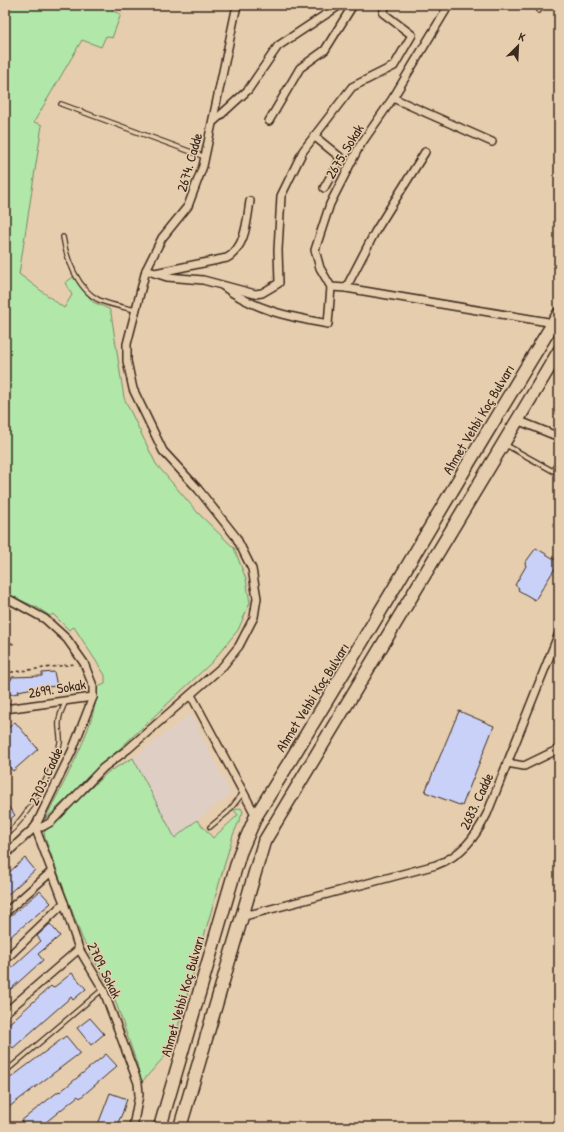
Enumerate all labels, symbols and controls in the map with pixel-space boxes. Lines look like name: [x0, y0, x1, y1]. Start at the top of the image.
north arrow: [498, 26, 538, 66]
text: K: [517, 29, 528, 45]
street label: 2675. Sokak: [320, 120, 368, 182]
street label: 2674. Cadde: [172, 130, 207, 194]
street label: Ahmet Vehbi Koç Bulvarı: [438, 361, 518, 477]
street label: Ahmet Vehbi Koç Bulvarı: [271, 639, 353, 755]
street label: 2699. Sokak: [27, 674, 87, 702]
street label: 2703. Cadde: [23, 744, 67, 808]
street label: 2683. Cadde: [455, 769, 498, 832]
street label: Ahmet Vehbi Koç Bulvarı: [156, 933, 208, 1059]
street label: 2709. Sokak: [83, 939, 127, 1001]

